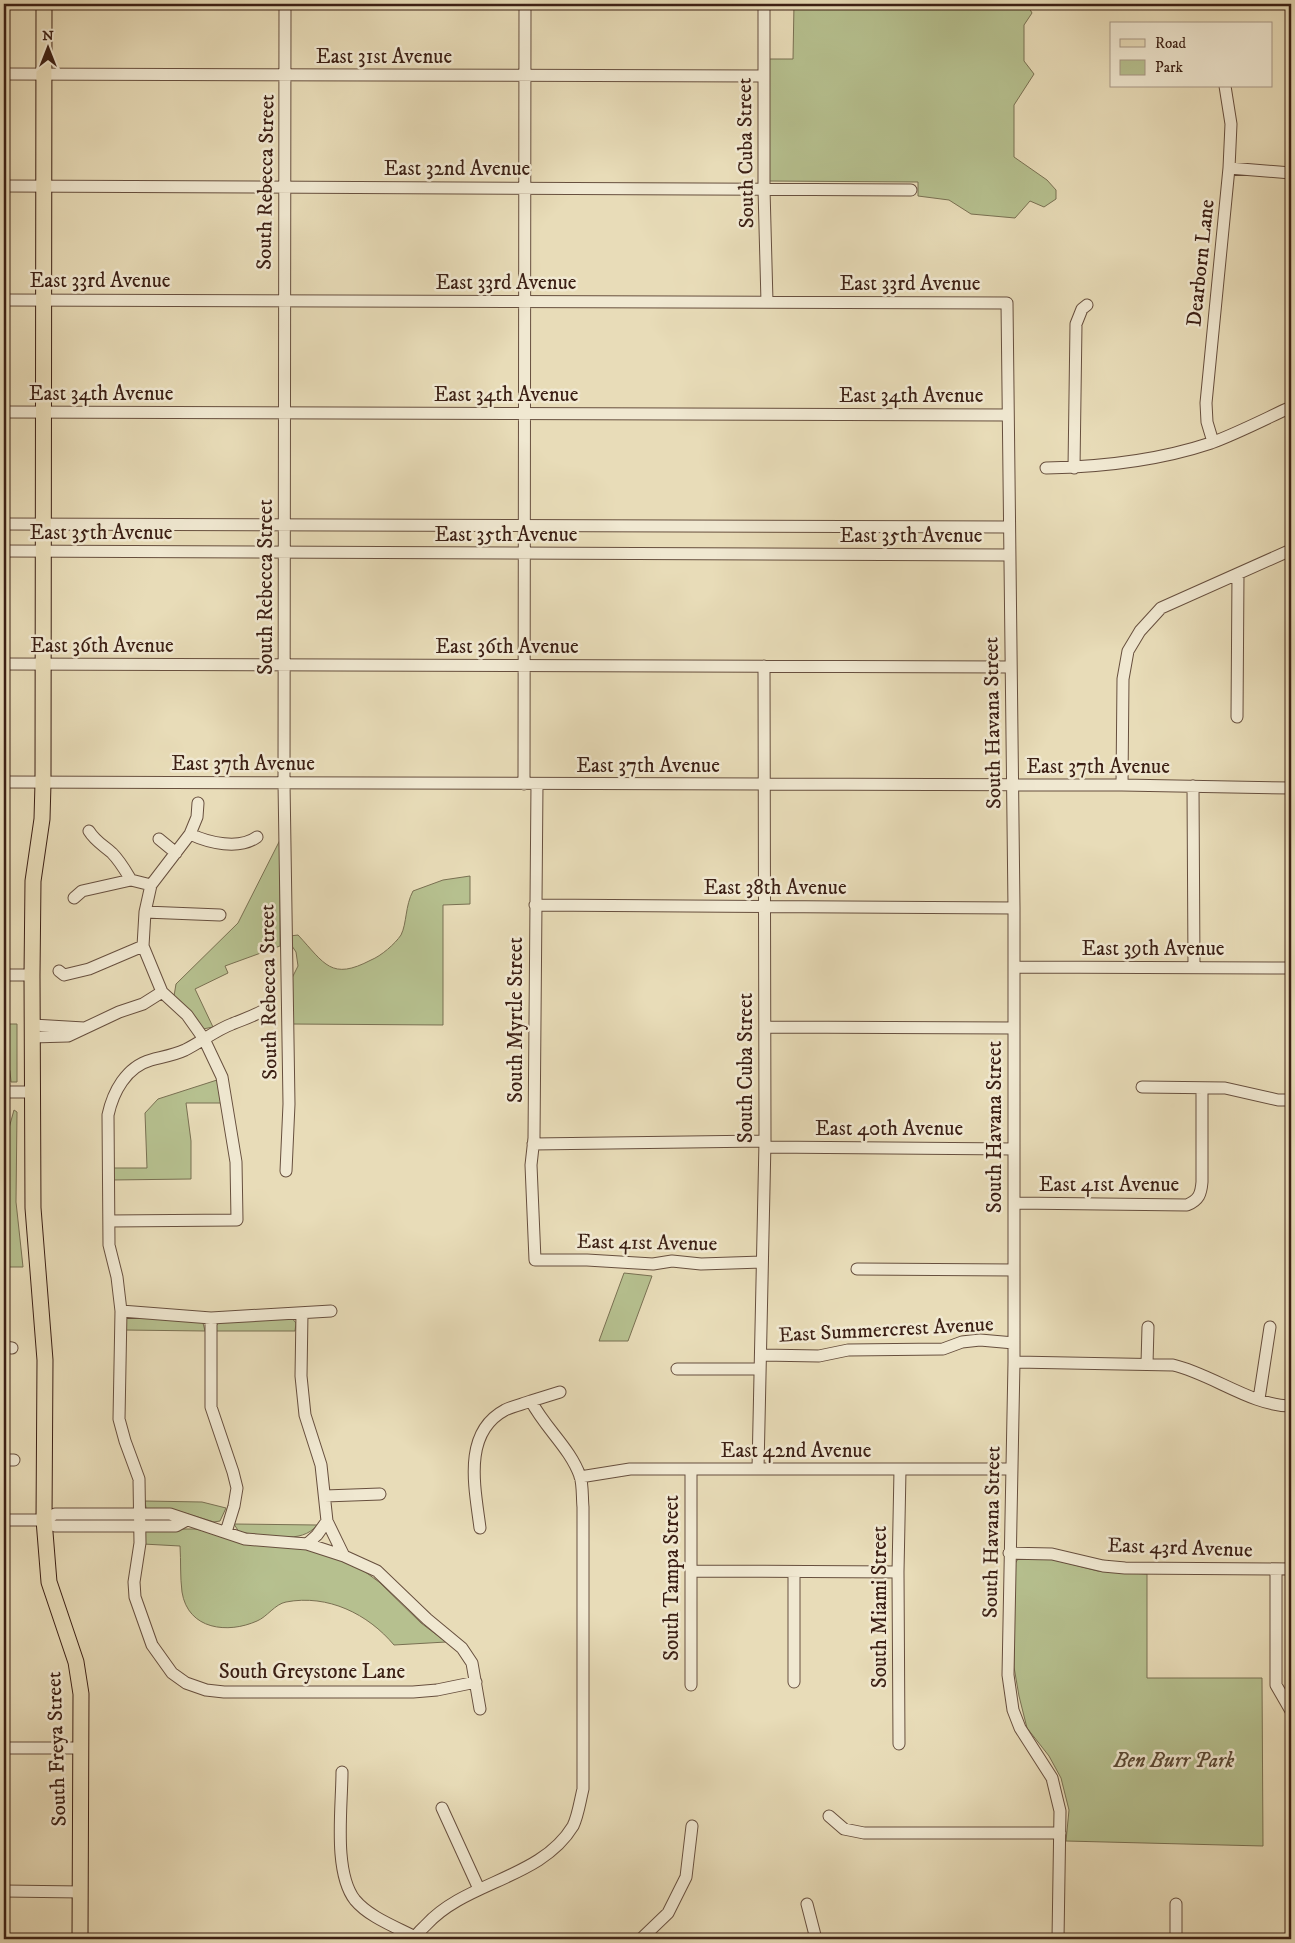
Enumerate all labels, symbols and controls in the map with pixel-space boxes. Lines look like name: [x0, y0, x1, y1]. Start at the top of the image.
north arrow: [22, 22, 72, 72]
legend: [1110, 22, 1272, 88]
text: N: [42, 27, 54, 45]
text: Road: [1155, 34, 1187, 53]
street label: East 31st Avenue: [316, 44, 452, 70]
text: Park: [1155, 58, 1184, 77]
street label: South Cuba Street: [732, 77, 760, 229]
street label: South Rebecca Street: [251, 94, 281, 270]
street label: East 32nd Avenue: [384, 156, 531, 182]
street label: Dearborn Lane: [1181, 198, 1221, 328]
street label: East 33rd Avenue: [30, 268, 171, 294]
street label: East 33rd Avenue: [436, 270, 577, 296]
street label: East 33rd Avenue: [840, 271, 981, 297]
street label: East 34th Avenue: [29, 381, 174, 407]
street label: East 34th Avenue: [434, 382, 579, 408]
street label: East 34th Avenue: [839, 383, 984, 409]
street label: South Rebecca Street: [253, 499, 279, 675]
street label: East 35th Avenue: [29, 520, 173, 546]
street label: East 35th Avenue: [434, 522, 578, 548]
street label: East 35th Avenue: [839, 523, 983, 549]
street label: East 36th Avenue: [30, 633, 174, 659]
street label: East 36th Avenue: [435, 634, 579, 660]
street label: South Havana Street: [978, 636, 1008, 809]
street label: East 37th Avenue: [171, 751, 315, 777]
street label: East 37th Avenue: [576, 753, 720, 779]
street label: East 37th Avenue: [1026, 754, 1170, 780]
street label: East 38th Avenue: [703, 875, 847, 901]
street label: South Rebecca Street: [254, 904, 284, 1080]
street label: East 39th Avenue: [1081, 936, 1225, 962]
street label: South Myrtle Street: [503, 937, 529, 1103]
street label: South Cuba Street: [733, 992, 759, 1143]
street label: South Havana Street: [982, 1041, 1008, 1213]
street label: East 40th Avenue: [815, 1116, 963, 1142]
street label: East 41st Avenue: [1039, 1172, 1180, 1198]
street label: East 41st Avenue: [576, 1229, 718, 1257]
street label: East Summercrest Avenue: [778, 1311, 995, 1349]
street label: East 42nd Avenue: [721, 1438, 872, 1464]
street label: South Havana Street: [977, 1445, 1007, 1618]
street label: South Tampa Street: [659, 1495, 685, 1661]
street label: South Miami Street: [867, 1525, 893, 1688]
street label: East 43rd Avenue: [1107, 1532, 1253, 1564]
street label: South Greystone Lane: [219, 1659, 406, 1685]
street label: South Freya Street: [41, 1671, 73, 1827]
park label: Ben Burr Park: [1113, 1748, 1234, 1774]

